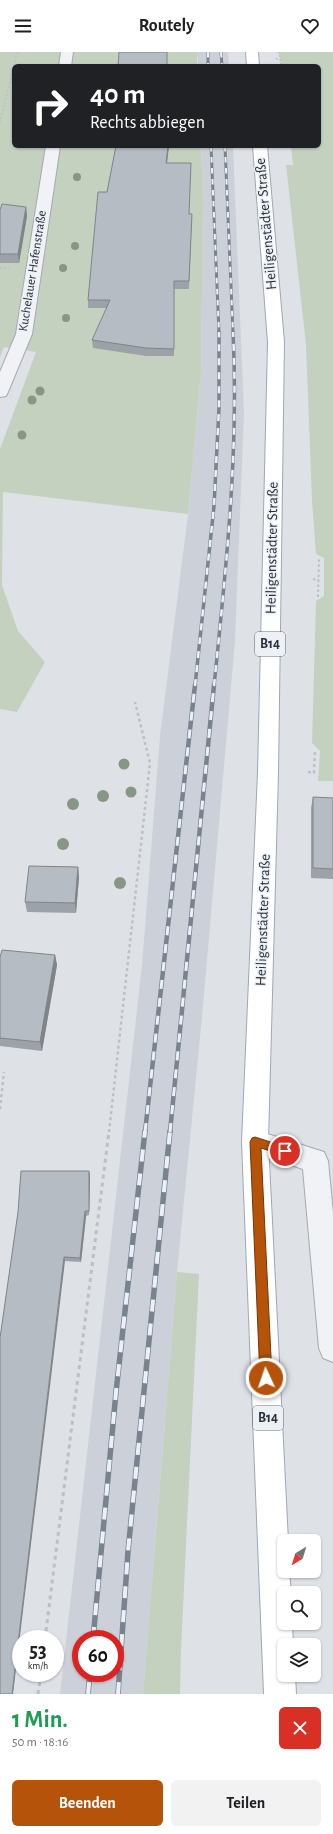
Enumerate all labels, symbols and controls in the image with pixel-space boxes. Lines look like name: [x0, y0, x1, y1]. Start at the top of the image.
icon: menu: [12, 15, 34, 37]
icon: heart: [299, 15, 321, 37]
text: Routely: [139, 17, 194, 35]
icon: right: [24, 80, 76, 132]
text: 40 m: [90, 81, 146, 109]
text: Rechts abbiegen: [90, 114, 205, 132]
street label: Heiligenstädter Straße: [253, 157, 279, 291]
street label: Kuchelauer Hafenstraße: [17, 209, 49, 333]
street label: Heiligenstädter Straße: [263, 482, 281, 614]
road number: B14: [255, 632, 285, 656]
street label: Heiligenstädter Straße: [253, 854, 273, 986]
pin: [268, 1134, 302, 1168]
icon: arrive: [274, 1140, 296, 1162]
position arrow: [245, 1357, 287, 1399]
road number: B14: [253, 1406, 283, 1430]
north arrow: [277, 1534, 321, 1578]
map controls: [277, 1534, 321, 1682]
button: search: [277, 1586, 321, 1630]
speed limit sign: 60: [72, 1630, 124, 1682]
button: layers: [277, 1638, 321, 1682]
text: 53: [29, 1641, 47, 1661]
text: km/h: [28, 1661, 48, 1671]
button: close: [279, 1707, 321, 1749]
text: 1 Min.: [12, 1708, 68, 1732]
text: 50 m · 18:16: [12, 1736, 68, 1749]
button: Beenden: [12, 1780, 163, 1826]
button: Teilen: [171, 1780, 321, 1826]

